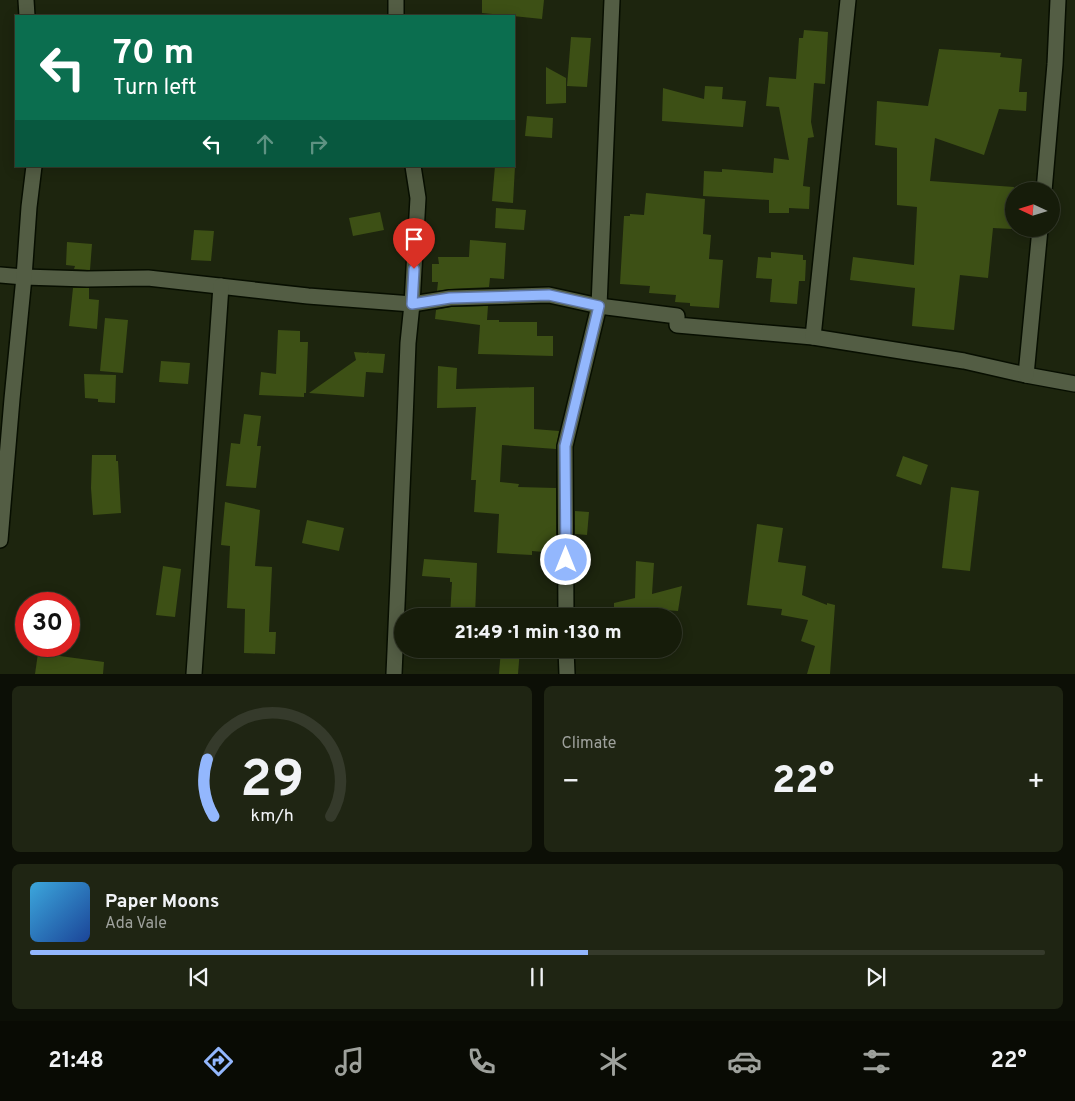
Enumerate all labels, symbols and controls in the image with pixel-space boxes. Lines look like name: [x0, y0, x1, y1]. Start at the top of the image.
text: 70 m: [113, 32, 194, 76]
icon: left: [30, 35, 95, 100]
text: Turn left: [113, 75, 196, 102]
icon: left: [198, 130, 226, 158]
icon: ahead: [251, 130, 279, 158]
icon: right: [304, 130, 332, 158]
north arrow: [1005, 182, 1060, 238]
map controls: [1005, 182, 1060, 237]
pin: [393, 218, 435, 269]
icon: arrive: [400, 225, 428, 253]
position arrow: [539, 533, 591, 585]
speed limit sign: 30: [15, 592, 80, 657]
text: 21:49 · 1 min · 130 m: [454, 621, 622, 645]
text: Climate: [562, 734, 616, 754]
text: 29: [240, 749, 304, 815]
text: 22°: [772, 758, 834, 807]
text: −: [562, 765, 580, 801]
text: +: [1027, 765, 1045, 801]
text: km/h: [250, 805, 293, 828]
text: Paper Moons: [105, 890, 219, 914]
text: Ada Vale: [105, 914, 167, 934]
icon: previous: [185, 963, 213, 991]
icon: pause: [523, 963, 551, 991]
icon: next: [862, 963, 890, 991]
icon: directions: [201, 1044, 236, 1079]
icon: music: [332, 1044, 367, 1079]
icon: phone: [464, 1044, 499, 1079]
icon: climate: [596, 1044, 631, 1079]
icon: car: [727, 1044, 762, 1079]
icon: filters: [859, 1044, 894, 1079]
text: 21:48: [48, 1048, 104, 1075]
text: 22°: [991, 1048, 1027, 1075]

